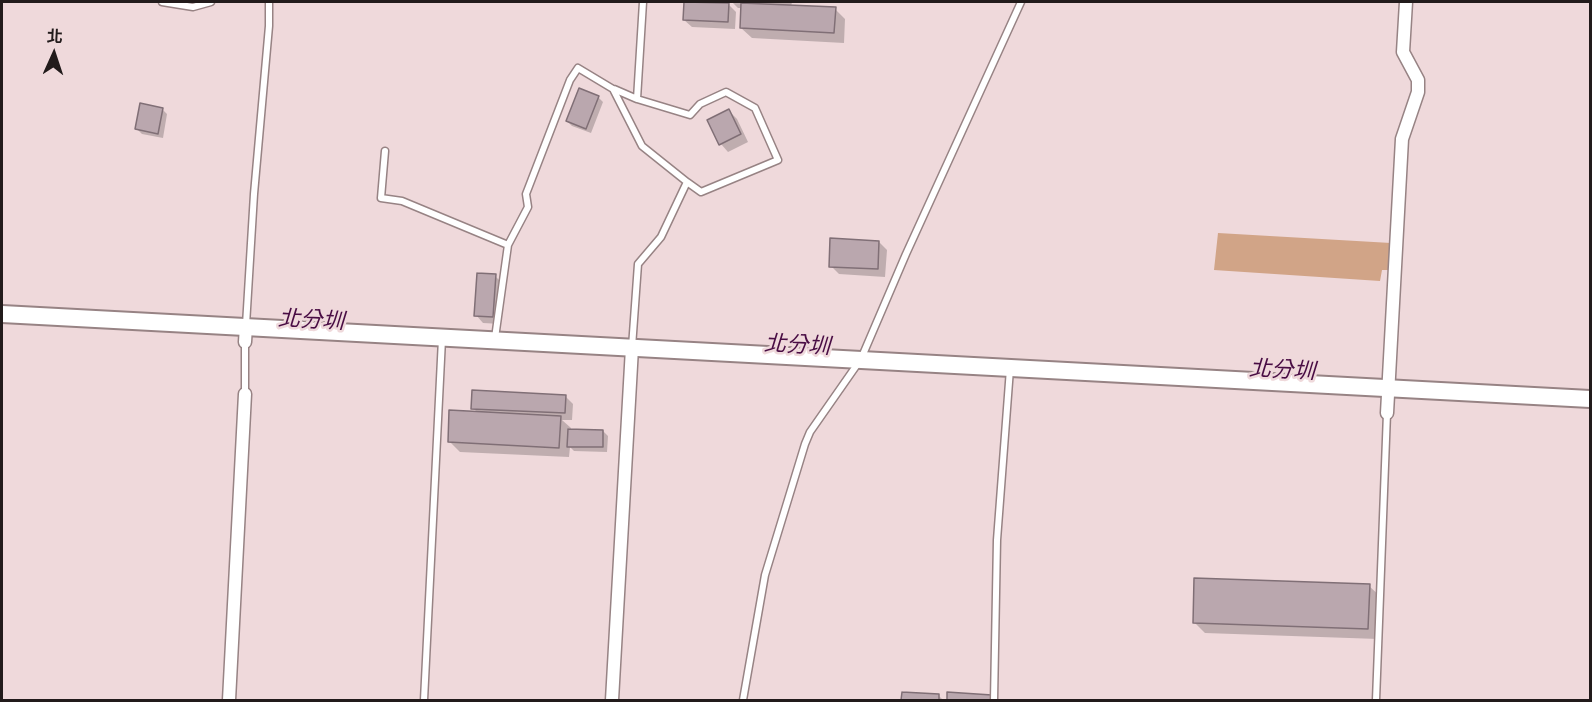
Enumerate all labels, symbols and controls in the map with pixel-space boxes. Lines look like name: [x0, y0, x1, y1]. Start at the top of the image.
north arrow: [24, 24, 84, 84]
text: 北: [46, 25, 64, 47]
water label: 北分圳: [277, 306, 345, 336]
water label: 北分圳: [763, 331, 831, 361]
water label: 北分圳: [1248, 356, 1316, 386]

